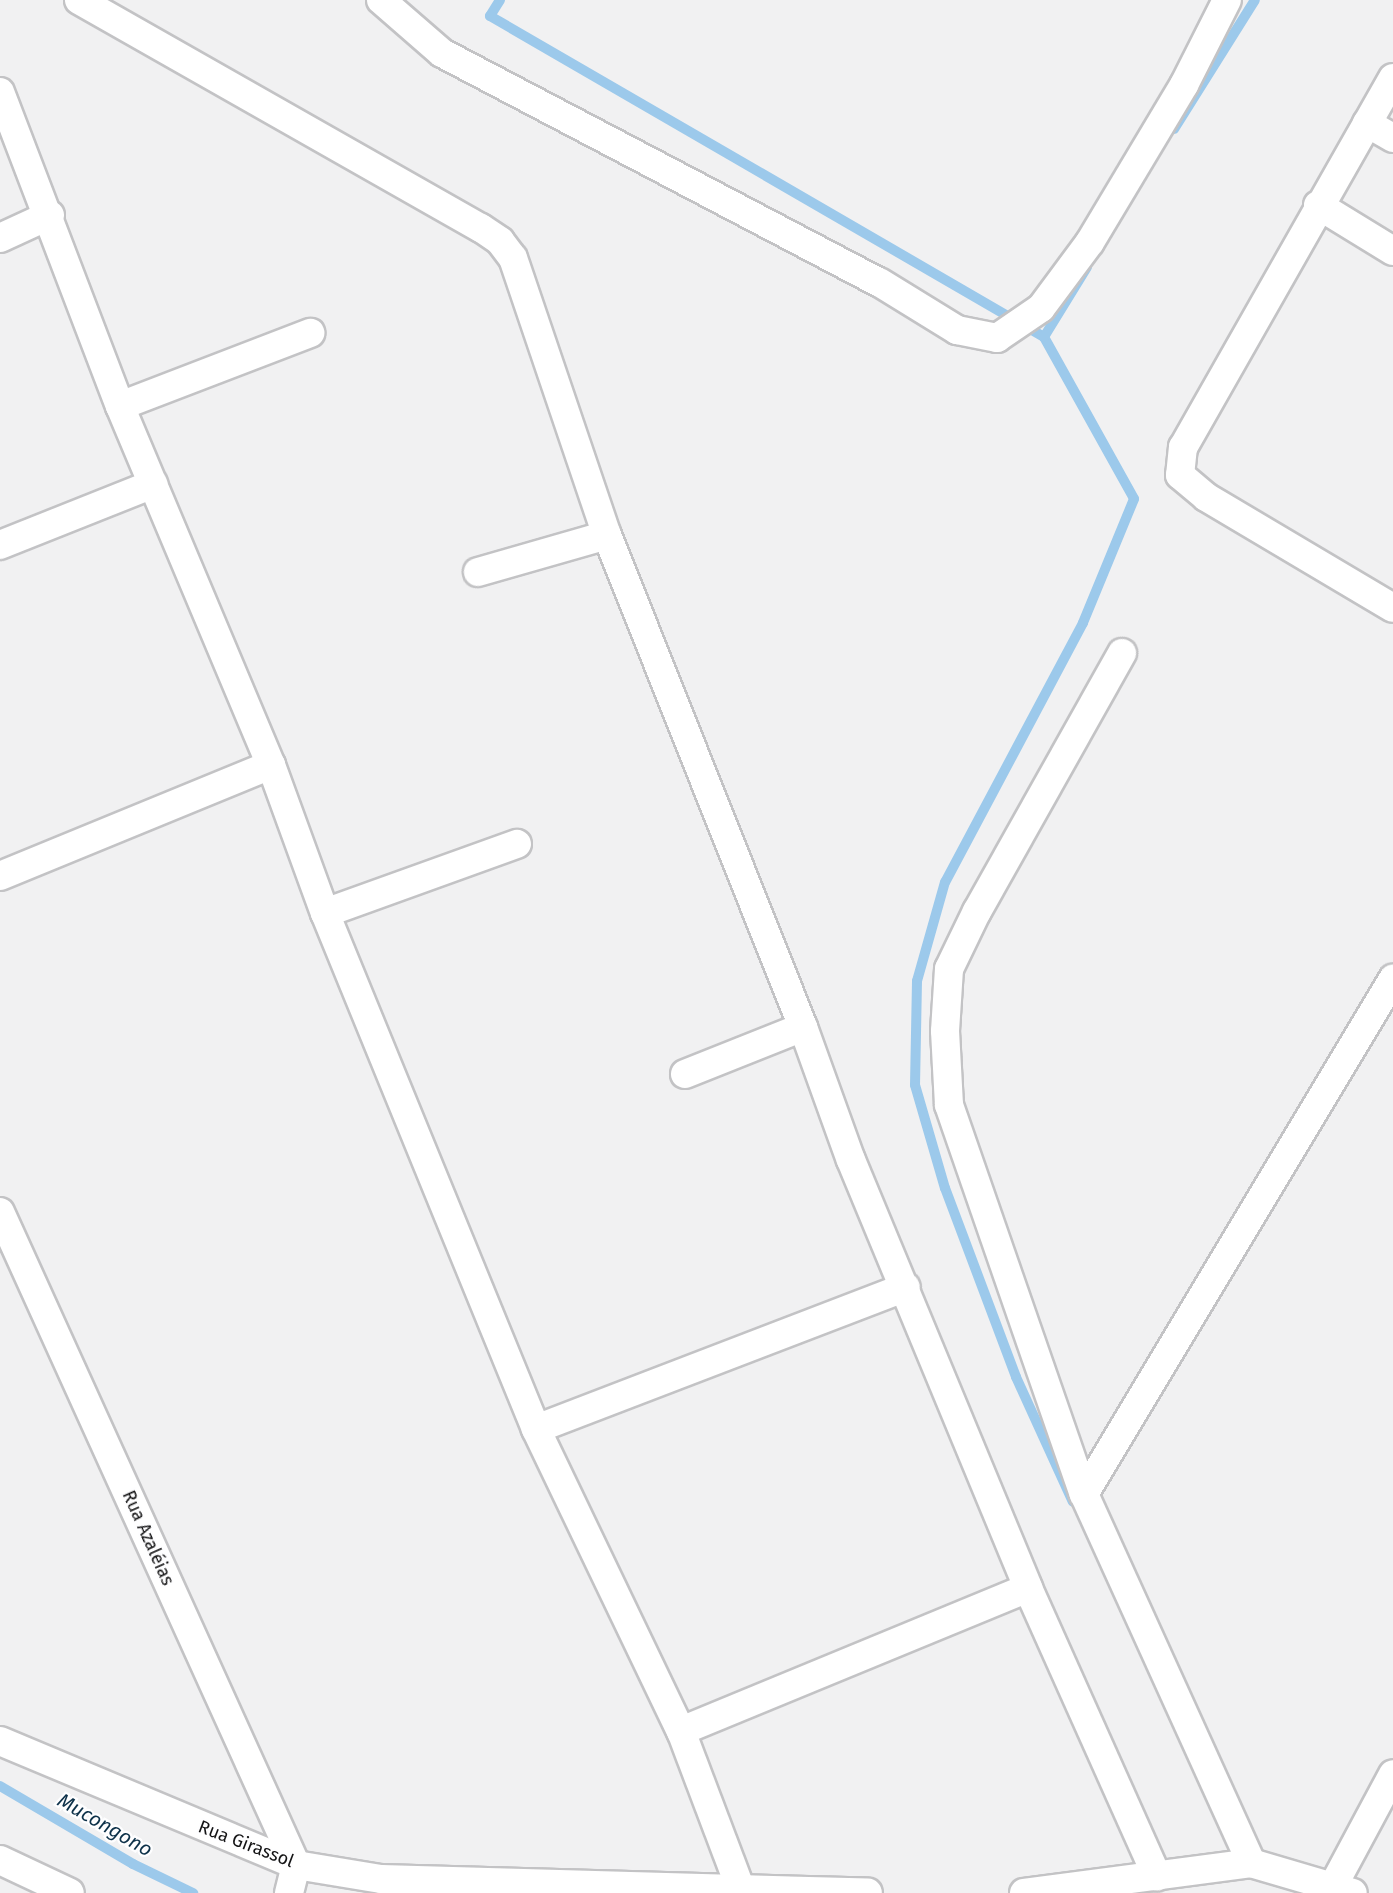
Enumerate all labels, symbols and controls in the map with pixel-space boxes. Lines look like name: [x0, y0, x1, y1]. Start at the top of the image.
street label: Rua Azaléias: [117, 1487, 179, 1589]
water label: Mucongono: [53, 1788, 157, 1862]
street label: Rua Girassol: [195, 1816, 297, 1872]

